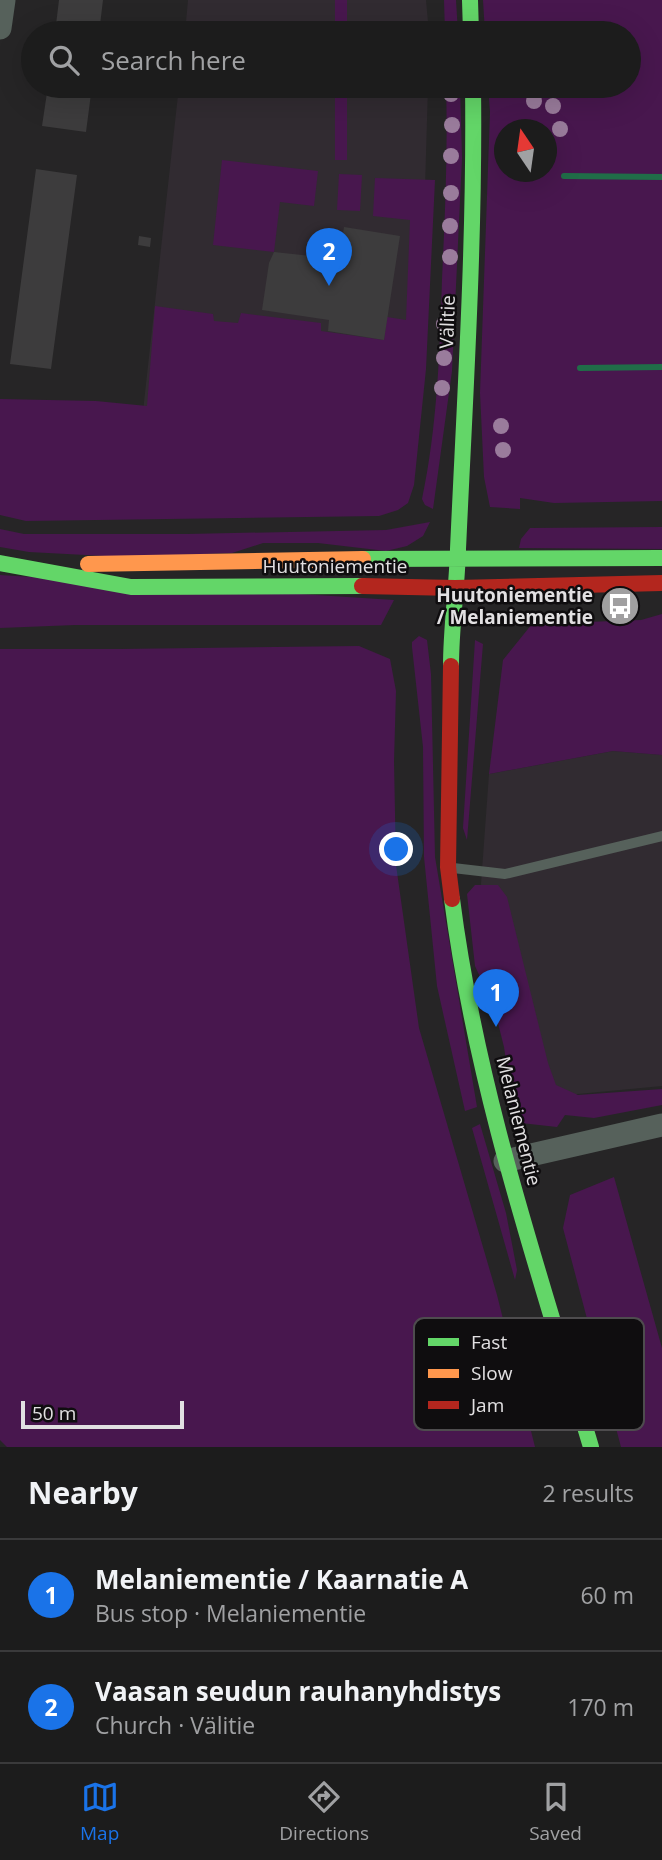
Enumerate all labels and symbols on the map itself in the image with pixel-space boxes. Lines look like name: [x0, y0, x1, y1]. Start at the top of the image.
north arrow: [494, 119, 557, 182]
pin: 2: [306, 228, 352, 286]
street label: Välitie: [433, 295, 461, 349]
street label: Huutoniementie: [263, 553, 407, 579]
place label: Huutoniementie / Melaniementie: [436, 582, 593, 630]
bus stop icon: Huutoniementie / Melaniementie: [599, 585, 641, 627]
your location: [379, 832, 413, 866]
pin: 1: [473, 969, 519, 1027]
street label: Melaniementie: [490, 1054, 548, 1188]
legend: [414, 1318, 644, 1430]
text: Fast: [471, 1329, 507, 1355]
text: Slow: [471, 1360, 513, 1386]
text: Jam: [469, 1392, 504, 1418]
scale bar: [21, 1398, 184, 1430]

